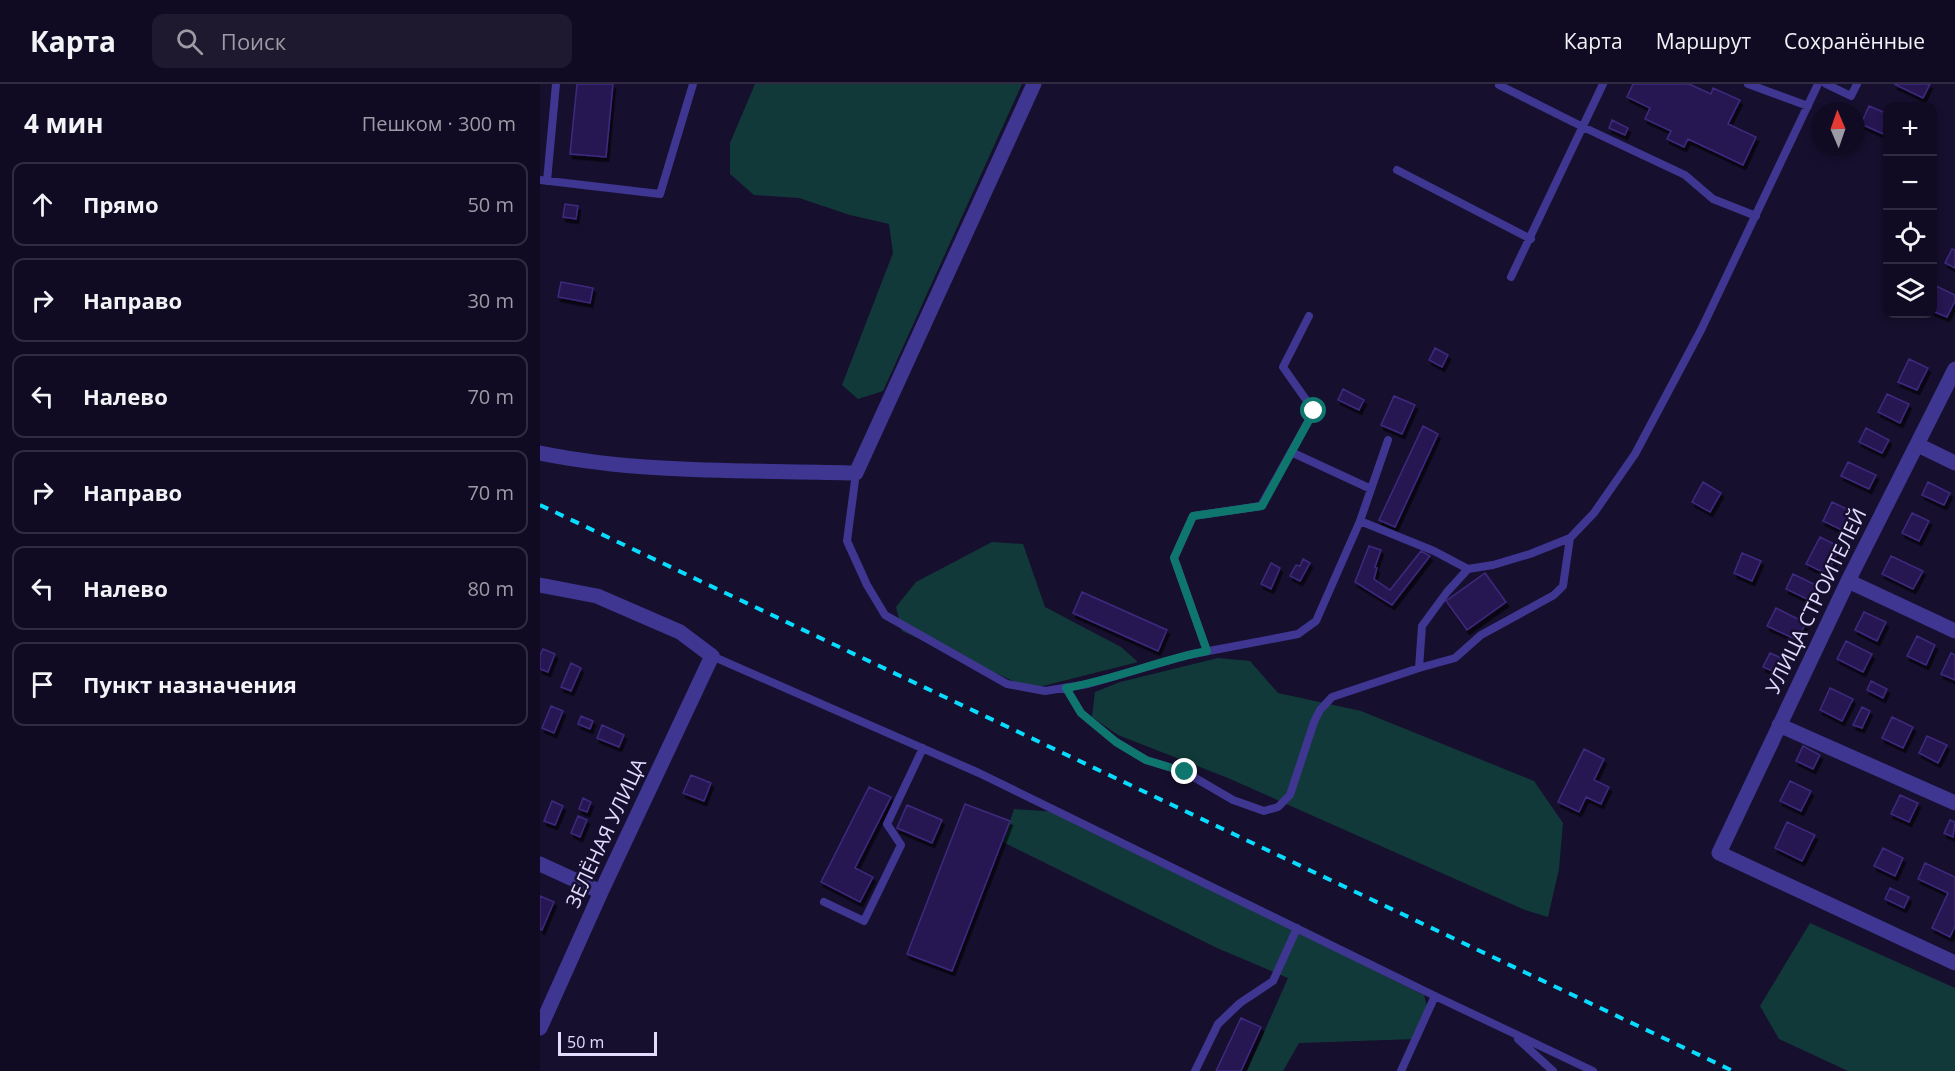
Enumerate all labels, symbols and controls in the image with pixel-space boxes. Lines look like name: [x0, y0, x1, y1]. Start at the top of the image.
search box: [152, 14, 572, 68]
text: Карта: [30, 22, 116, 60]
icon: search: [173, 25, 206, 58]
text: Поиск: [221, 26, 286, 56]
text: Карта: [1564, 27, 1623, 55]
text: Маршрут: [1656, 27, 1751, 55]
text: Сохранённые: [1784, 27, 1925, 55]
north arrow: [1811, 102, 1865, 156]
map controls: [1883, 102, 1937, 318]
button: +: [1883, 102, 1937, 156]
text: 4 мин: [24, 105, 104, 141]
text: Пешком · 300 m: [362, 110, 516, 137]
button: −: [1883, 156, 1937, 210]
icon: ahead: [26, 188, 59, 221]
text: Прямо: [83, 189, 159, 219]
text: 50 m: [467, 191, 514, 218]
button: locate: [1883, 210, 1937, 264]
button: layers: [1883, 264, 1937, 318]
icon: right: [26, 284, 59, 317]
text: Направо: [83, 285, 182, 315]
text: 30 m: [467, 287, 514, 314]
icon: left: [26, 380, 59, 413]
text: Налево: [83, 381, 168, 411]
text: 70 m: [467, 383, 514, 410]
route start: [1300, 397, 1326, 423]
icon: right: [26, 476, 59, 509]
text: Направо: [83, 477, 182, 507]
text: 70 m: [467, 479, 514, 506]
street label: УЛИЦА СТРОИТЕЛЕЙ: [1759, 504, 1872, 698]
icon: left: [26, 572, 59, 605]
text: Налево: [83, 573, 168, 603]
text: 80 m: [467, 575, 514, 602]
icon: arrive: [26, 668, 59, 701]
text: Пункт назначения: [83, 669, 297, 699]
street label: ЗЕЛЁНАЯ УЛИЦА: [559, 753, 652, 912]
route end: [1171, 758, 1197, 784]
scale bar: [558, 1029, 657, 1056]
text: 50 m: [567, 1031, 604, 1053]

